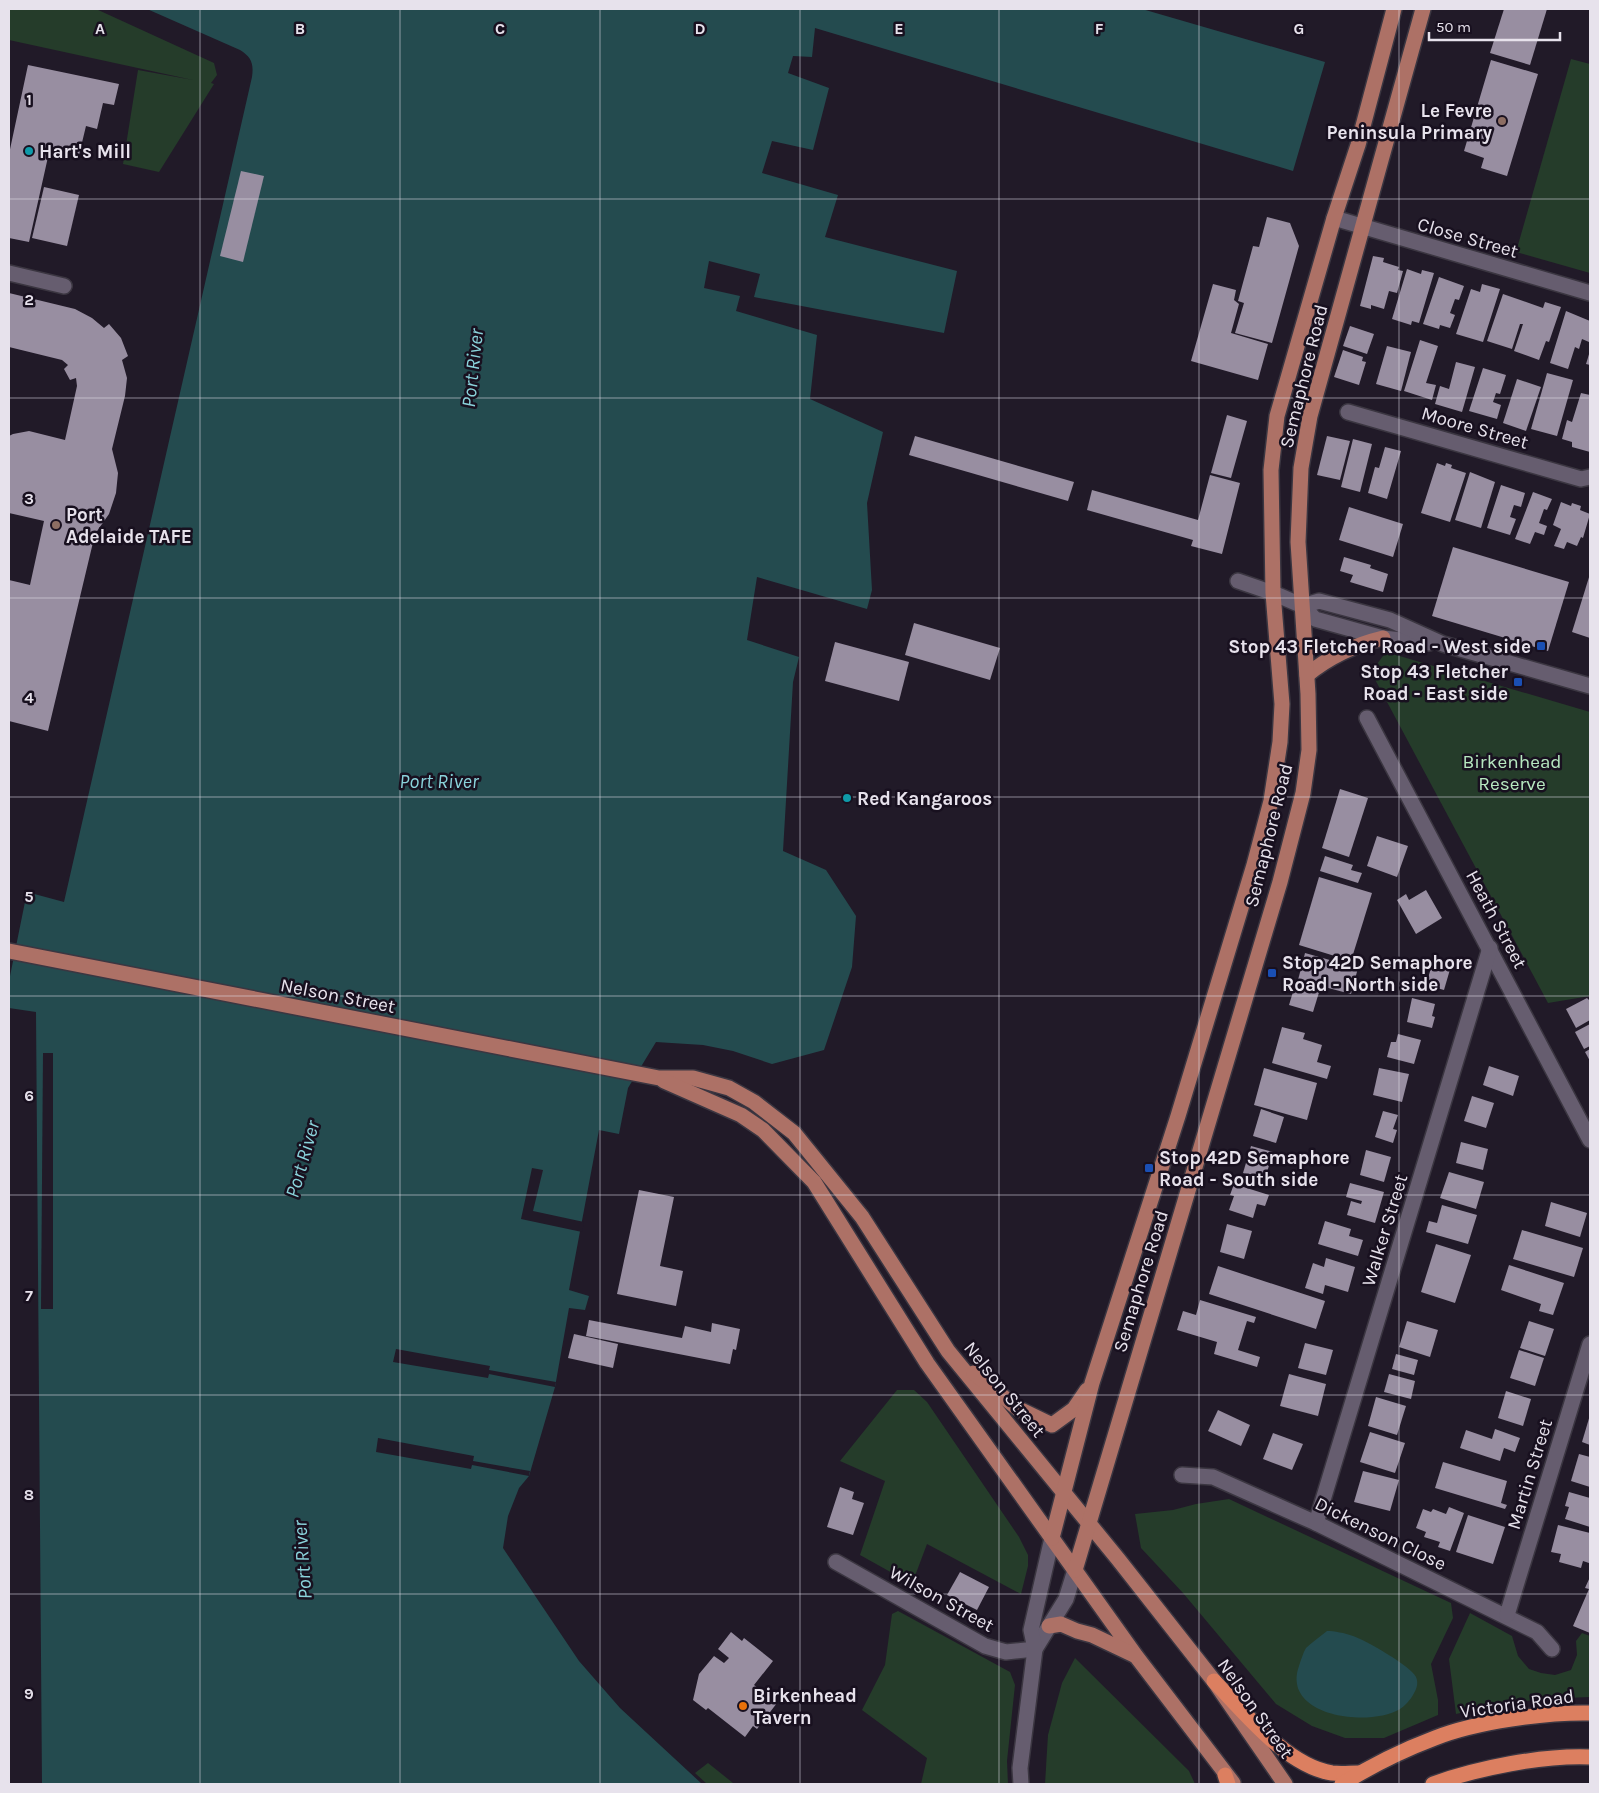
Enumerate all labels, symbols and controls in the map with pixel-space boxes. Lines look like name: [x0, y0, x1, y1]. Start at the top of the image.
scale bar: [1429, 10, 1560, 42]
text: 50 m: [1436, 18, 1471, 36]
text: A: [95, 19, 105, 38]
text: B: [295, 19, 305, 38]
text: C: [495, 19, 505, 38]
text: D: [695, 19, 706, 38]
text: E: [894, 19, 904, 38]
text: F: [1095, 19, 1104, 38]
text: G: [1294, 19, 1304, 38]
text: 1: [26, 90, 32, 109]
place label: Le Fevre Peninsula Primary: [1326, 100, 1492, 144]
marker: Le Fevre Peninsula Primary: [1496, 115, 1508, 127]
place label: Hart's Mill: [39, 141, 131, 163]
marker: Hart's Mill: [23, 145, 35, 157]
street label: Close Street: [1415, 213, 1521, 263]
text: 2: [24, 290, 34, 309]
street label: Semaphore Road: [1275, 302, 1332, 450]
water label: Port River: [457, 326, 488, 409]
street label: Moore Street: [1419, 402, 1531, 454]
text: 3: [24, 489, 34, 508]
place label: Port Adelaide TAFE: [66, 504, 192, 548]
marker: Port Adelaide TAFE: [50, 519, 62, 531]
place label: Stop 43 Fletcher Road - West side: [1228, 636, 1531, 658]
marker: Stop 43 Fletcher Road - West side: [1535, 640, 1547, 652]
place label: Stop 43 Fletcher Road - East side: [1360, 661, 1509, 705]
marker: Stop 43 Fletcher Road - East side: [1512, 676, 1524, 688]
text: 4: [24, 688, 34, 707]
park label: Birkenhead Reserve: [1462, 751, 1562, 795]
street label: Semaphore Road: [1240, 761, 1297, 909]
water label: Port River: [399, 770, 480, 793]
place label: Red Kangaroos: [857, 788, 992, 810]
marker: Red Kangaroos: [841, 792, 853, 804]
street label: Heath Street: [1461, 867, 1531, 972]
text: 5: [24, 887, 34, 906]
place label: Stop 42D Semaphore Road - North side: [1282, 952, 1472, 996]
marker: Stop 42D Semaphore Road - North side: [1266, 967, 1278, 979]
street label: Nelson Street: [278, 974, 397, 1018]
text: 6: [24, 1086, 34, 1105]
water label: Port River: [280, 1117, 325, 1200]
place label: Stop 42D Semaphore Road - South side: [1159, 1147, 1349, 1191]
marker: Stop 42D Semaphore Road - South side: [1143, 1162, 1155, 1174]
street label: Walker Street: [1357, 1172, 1412, 1289]
street label: Semaphore Road: [1109, 1208, 1173, 1355]
text: 7: [25, 1286, 33, 1305]
street label: Nelson Street: [959, 1337, 1049, 1442]
street label: Martin Street: [1503, 1416, 1557, 1532]
text: 8: [24, 1485, 34, 1504]
street label: Dickenson Close: [1311, 1493, 1450, 1575]
water label: Port River: [288, 1518, 317, 1600]
street label: Wilson Street: [885, 1561, 998, 1637]
street label: Nelson Street: [1213, 1655, 1298, 1763]
text: 9: [24, 1684, 34, 1703]
place label: Birkenhead Tavern: [753, 1685, 857, 1729]
street label: Victoria Road: [1459, 1685, 1576, 1723]
marker: Birkenhead Tavern: [737, 1700, 749, 1712]

